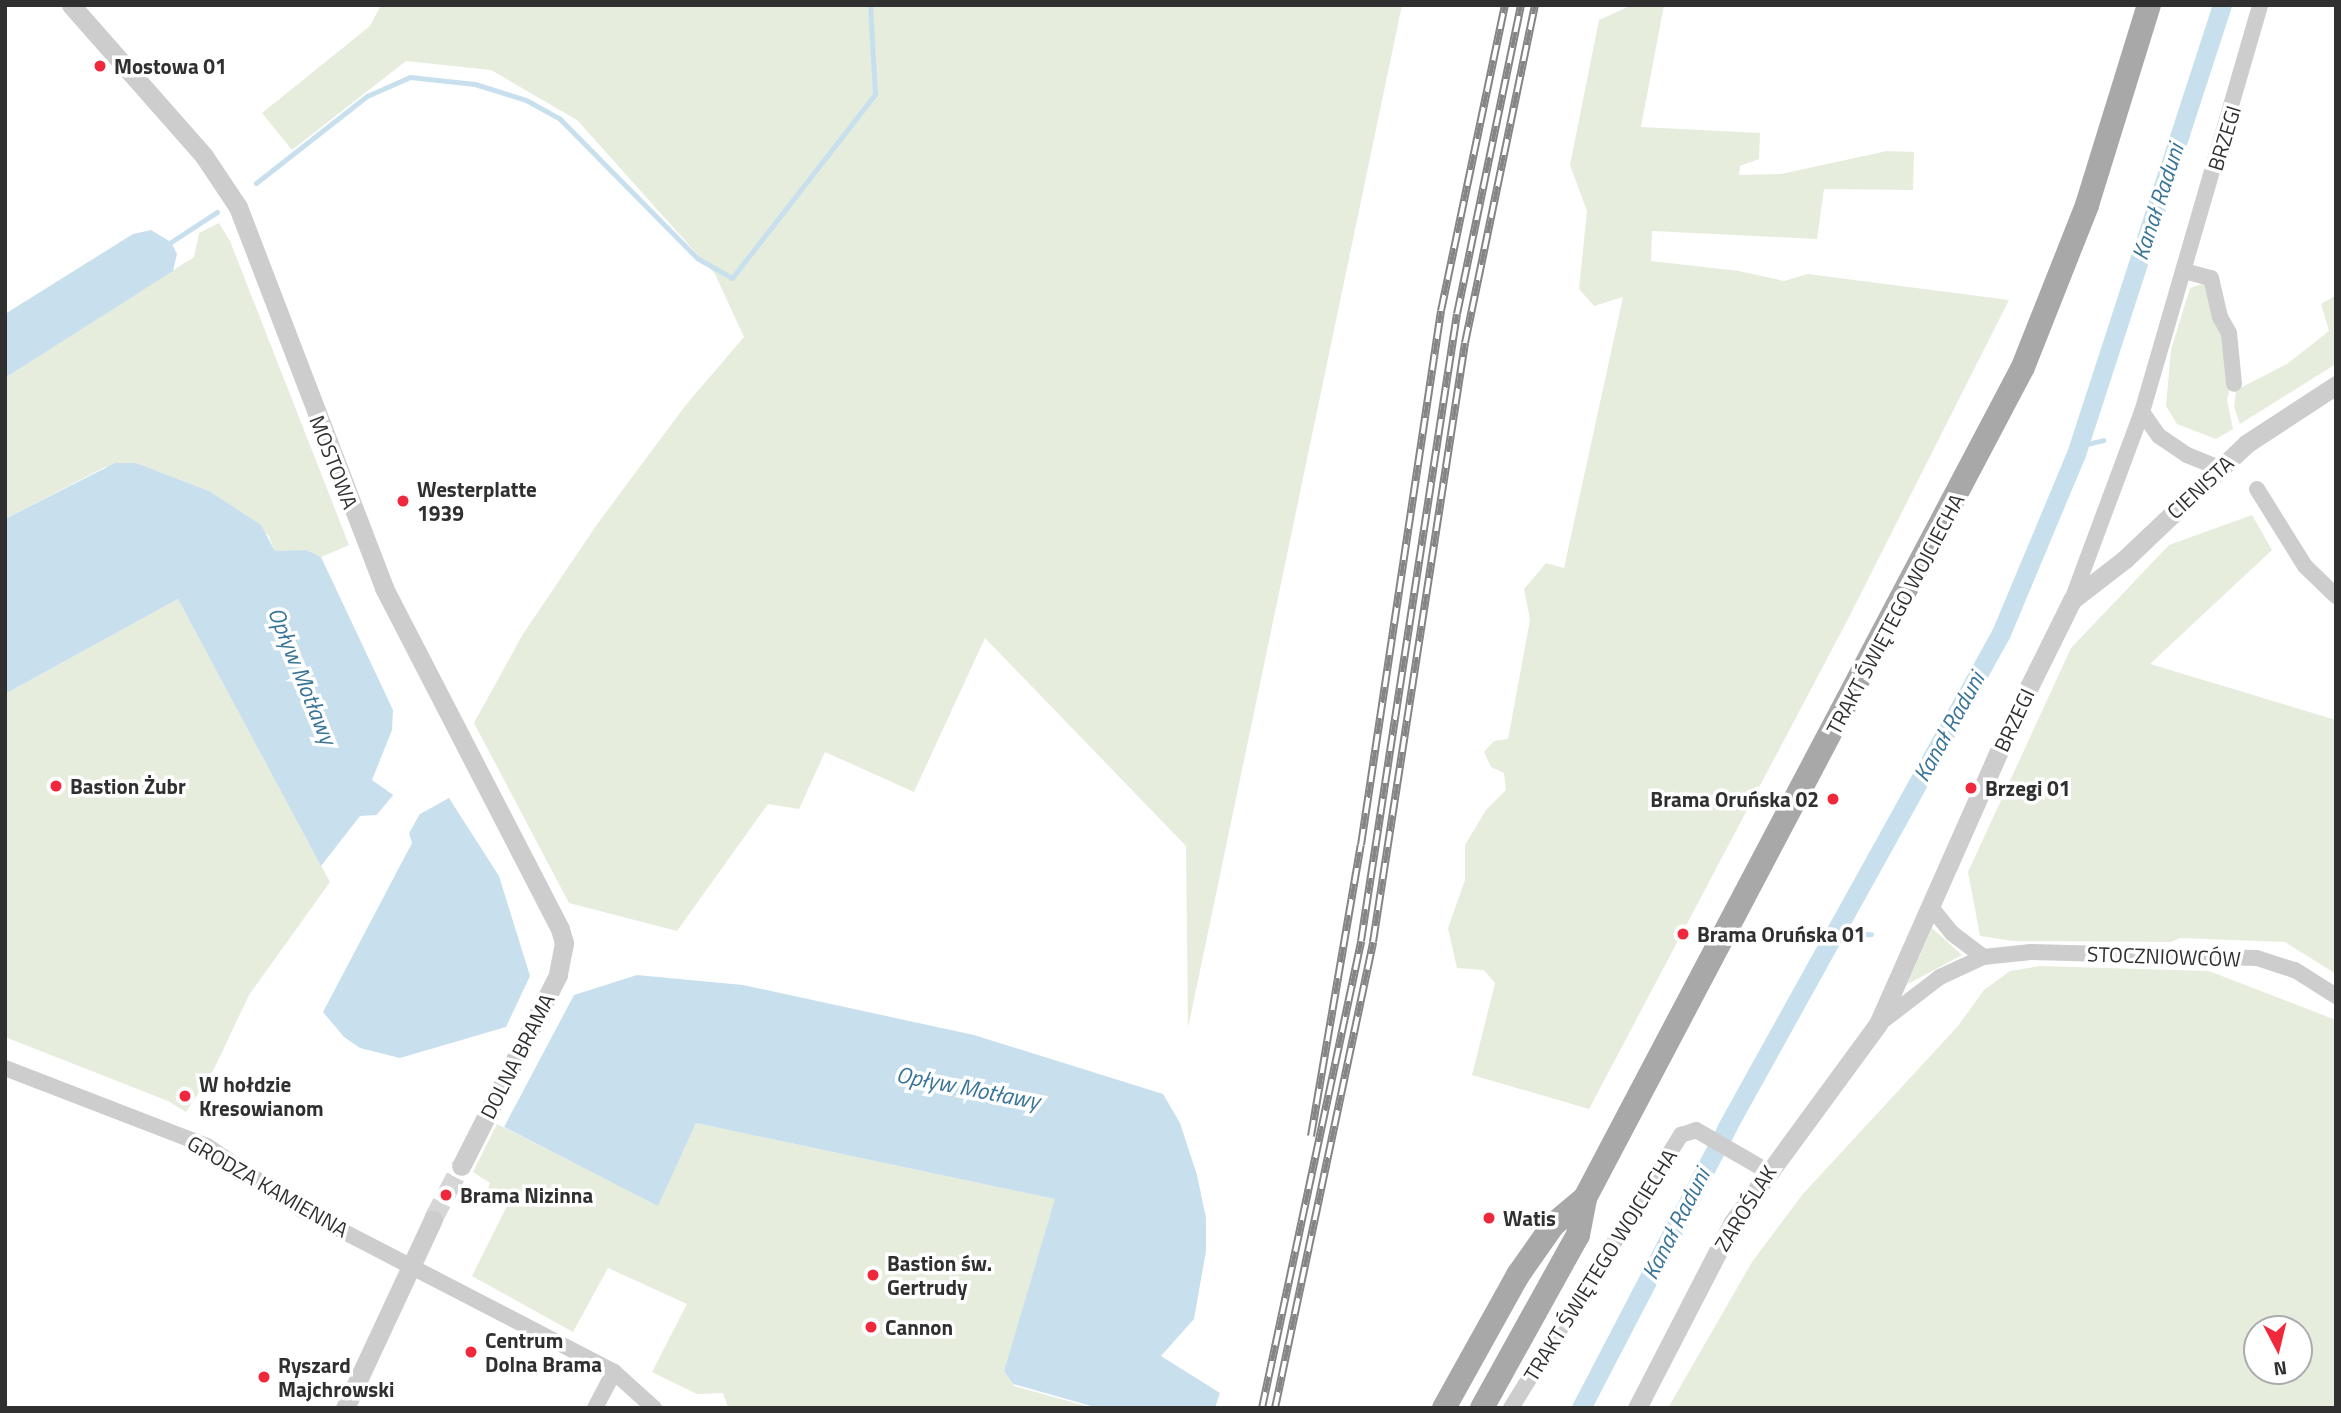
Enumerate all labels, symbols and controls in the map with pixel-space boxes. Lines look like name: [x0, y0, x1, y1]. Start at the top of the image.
place label: Mostowa 01: [114, 53, 227, 79]
marker: Mostowa 01: [92, 58, 108, 74]
street label: BRZEGI: [2202, 102, 2246, 174]
water label: Kanał Raduni: [2126, 140, 2190, 264]
street label: MOSTOWA: [305, 412, 363, 512]
street label: CIENISTA: [2162, 450, 2238, 524]
place label: Westerplatte 1939: [417, 476, 537, 526]
street label: TRAKT ŚWIĘTEGO WOJCIECHA: [1821, 489, 1969, 739]
marker: Westerplatte 1939: [395, 493, 411, 509]
water label: Opływ Motławy: [262, 603, 342, 749]
water label: Kanał Raduni: [1908, 667, 1990, 787]
street label: BRZEGI: [1988, 684, 2040, 756]
place label: Bastion Żubr: [70, 773, 186, 799]
place label: Brzegi 01: [1985, 775, 2071, 801]
marker: Bastion Żubr: [48, 778, 64, 794]
marker: Brzegi 01: [1963, 780, 1979, 796]
place label: Brama Oruńska 02: [1650, 786, 1819, 812]
marker: Brama Oruńska 02: [1825, 791, 1841, 807]
place label: Brama Oruńska 01: [1697, 921, 1866, 947]
marker: Brama Oruńska 01: [1675, 926, 1691, 942]
street label: STOCZNIOWCÓW: [2087, 941, 2241, 971]
street label: DOLNA BRAMA: [475, 989, 559, 1123]
water label: Opływ Motławy: [894, 1061, 1042, 1115]
place label: W hołdzie Kresowianom: [199, 1071, 324, 1121]
marker: W hołdzie Kresowianom: [177, 1088, 193, 1104]
street label: GRODZA KAMIENNA: [183, 1130, 353, 1242]
street label: TRAKT ŚWIĘTEGO WOJCIECHA: [1518, 1144, 1682, 1386]
street label: ZAROŚLAK: [1709, 1160, 1781, 1256]
water label: Kanał Raduni: [1636, 1164, 1716, 1284]
place label: Brama Nizinna: [460, 1182, 593, 1208]
marker: Brama Nizinna: [438, 1187, 454, 1203]
place label: Watis: [1503, 1205, 1556, 1231]
marker: Watis: [1481, 1210, 1497, 1226]
place label: Bastion św. Gertrudy: [887, 1250, 992, 1300]
marker: Bastion św. Gertrudy: [865, 1267, 881, 1283]
place label: Cannon: [885, 1314, 953, 1340]
north arrow: [2243, 1315, 2313, 1385]
marker: Cannon: [863, 1319, 879, 1335]
place label: Centrum Dolna Brama: [485, 1327, 602, 1377]
marker: Centrum Dolna Brama: [463, 1344, 479, 1360]
place label: Ryszard Majchrowski: [278, 1352, 395, 1402]
text: N: [2272, 1354, 2289, 1385]
marker: Ryszard Majchrowski: [256, 1369, 272, 1385]

